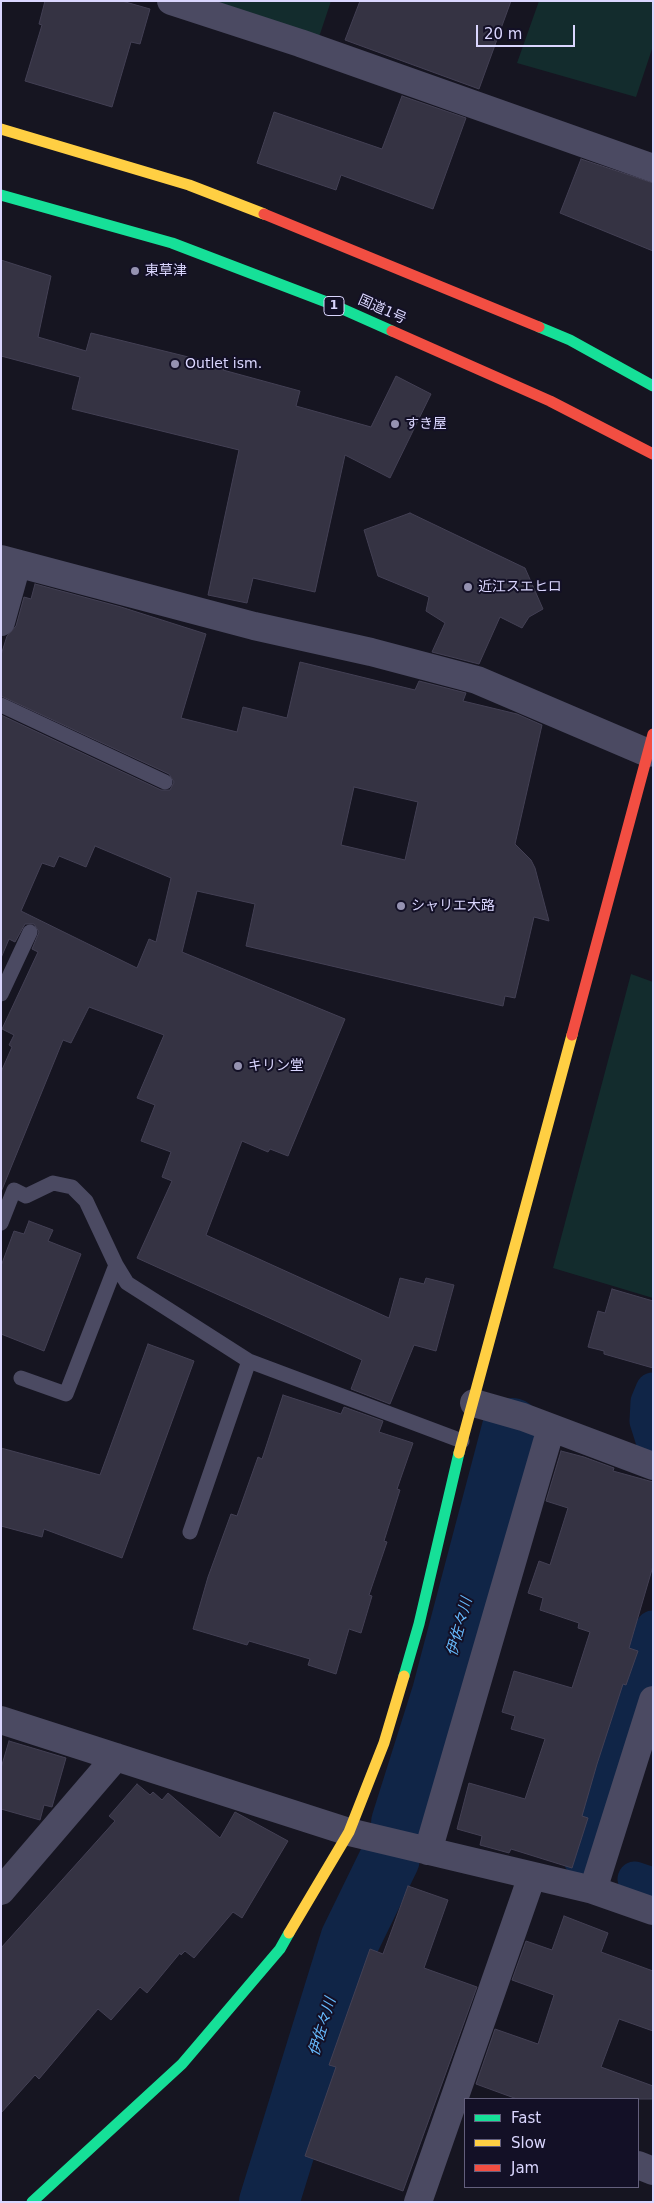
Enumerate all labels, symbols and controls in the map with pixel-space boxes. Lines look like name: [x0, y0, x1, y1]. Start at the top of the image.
scale bar: [479, 15, 578, 47]
text: 20 m: [484, 25, 522, 43]
place label: 東草津: [145, 263, 187, 279]
marker: 東草津: [129, 265, 141, 277]
street label: 国道1号: [355, 292, 409, 328]
road number: 1: [324, 296, 344, 316]
place label: Outlet ism.: [185, 356, 262, 372]
marker: Outlet ism.: [169, 358, 181, 370]
place label: すき屋: [405, 416, 447, 432]
marker: すき屋: [389, 418, 401, 430]
place label: 近江スエヒロ: [478, 579, 562, 595]
marker: 近江スエヒロ: [462, 581, 474, 593]
place label: シャリエ大路: [411, 898, 495, 914]
marker: シャリエ大路: [395, 900, 407, 912]
place label: キリン堂: [248, 1058, 304, 1074]
marker: キリン堂: [232, 1060, 244, 1072]
water label: 伊佐々川: [444, 1596, 476, 1658]
water label: 伊佐々川: [306, 1996, 340, 2058]
legend: [464, 2098, 639, 2188]
text: Fast: [511, 2109, 541, 2127]
text: Slow: [511, 2134, 546, 2152]
text: Jam: [511, 2159, 539, 2177]

